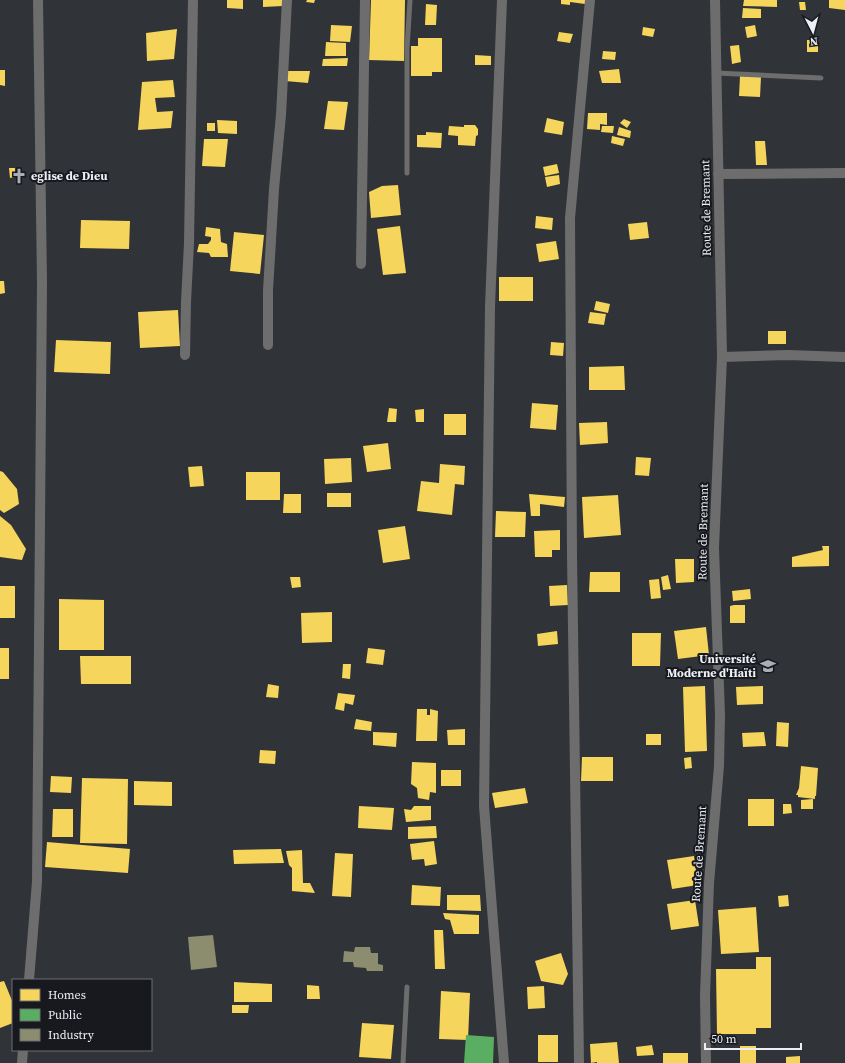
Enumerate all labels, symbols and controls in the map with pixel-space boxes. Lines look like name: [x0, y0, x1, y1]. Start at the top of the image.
north arrow: [793, 12, 833, 52]
text: N: [809, 34, 819, 49]
street label: Route de Bremant: [697, 160, 715, 256]
church icon: eglise de Dieu: [10, 167, 28, 185]
place label: eglise de Dieu: [31, 168, 108, 184]
street label: Route de Bremant: [694, 484, 712, 580]
place label: Université Moderne d'Haïti: [667, 651, 756, 681]
school or university icon: Université Moderne d'Haïti: [759, 657, 777, 675]
street label: Route de Bremant: [688, 805, 710, 903]
legend: [12, 979, 152, 1051]
text: Homes: [48, 987, 86, 1003]
text: Public: [48, 1007, 82, 1023]
scale bar: [705, 1025, 801, 1051]
text: Industry: [48, 1027, 95, 1043]
text: 50 m: [711, 1031, 737, 1047]

